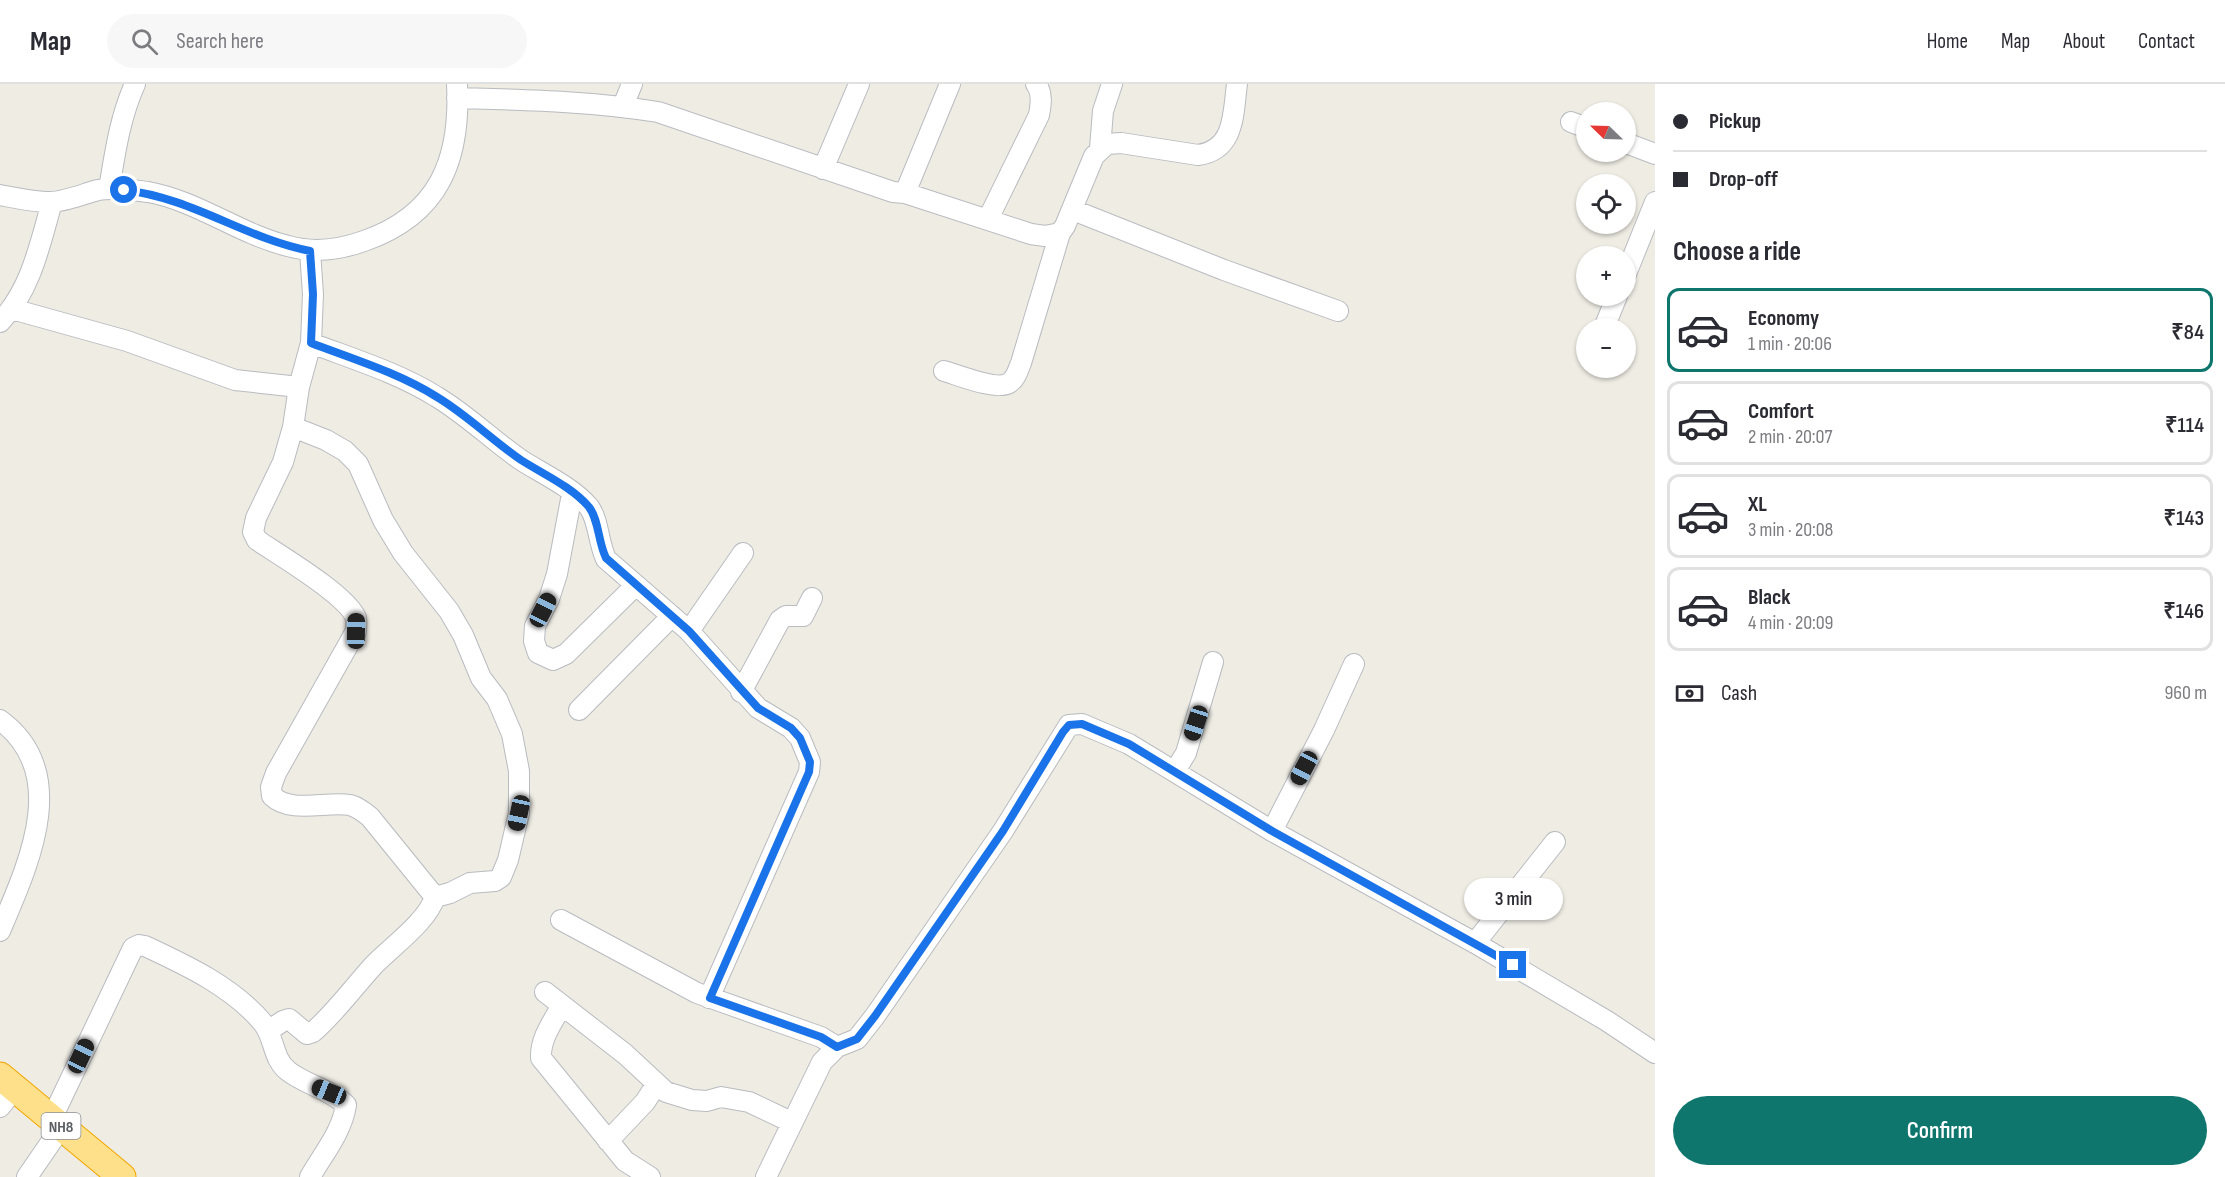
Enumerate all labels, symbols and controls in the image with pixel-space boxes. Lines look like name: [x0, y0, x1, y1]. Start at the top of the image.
search box: [107, 14, 527, 68]
text: Map: [30, 25, 71, 58]
icon: search: [128, 25, 161, 58]
text: Search here: [176, 28, 264, 55]
text: Home: [1927, 29, 1968, 54]
text: Map: [2001, 29, 2030, 54]
text: About: [2063, 29, 2105, 54]
text: Contact: [2138, 29, 2195, 54]
north arrow: [1576, 102, 1636, 162]
map controls: [1576, 102, 1636, 378]
text: Pickup: [1709, 108, 1761, 135]
text: Drop-off: [1709, 166, 1778, 193]
button: locate: [1576, 174, 1636, 234]
route start: [110, 176, 137, 203]
text: Choose a ride: [1673, 236, 1801, 268]
button: +: [1576, 246, 1636, 306]
icon: car: [1676, 303, 1730, 357]
text: Economy: [1748, 305, 1819, 332]
button: −: [1576, 318, 1636, 378]
text: ₹84: [2171, 319, 2204, 346]
text: 1 min · 20:06: [1748, 332, 1832, 356]
icon: car: [1676, 396, 1730, 450]
text: Comfort: [1748, 398, 1814, 425]
text: ₹114: [2165, 412, 2204, 439]
text: 2 min · 20:07: [1748, 425, 1832, 449]
icon: car: [1676, 489, 1730, 543]
text: XL: [1748, 491, 1767, 518]
text: ₹143: [2164, 505, 2204, 532]
text: 3 min · 20:08: [1748, 518, 1833, 542]
icon: car: [1676, 582, 1730, 636]
text: Black: [1748, 584, 1790, 611]
car: [527, 590, 559, 630]
text: ₹146: [2163, 598, 2204, 625]
text: 4 min · 20:09: [1748, 611, 1833, 635]
car: [347, 613, 365, 649]
icon: cash: [1673, 677, 1706, 710]
text: Cash: [1721, 680, 1757, 707]
text: 960 m: [2164, 681, 2207, 705]
car: [1182, 703, 1210, 743]
car: [1288, 748, 1320, 788]
car: [506, 794, 532, 832]
callout: 3 min: [1464, 878, 1562, 920]
text: 3 min: [1495, 887, 1532, 911]
route end: [1499, 951, 1526, 978]
car: [65, 1036, 97, 1076]
car: [309, 1077, 349, 1107]
button: Confirm: [1673, 1096, 2207, 1165]
road number: NH8: [42, 1113, 80, 1139]

